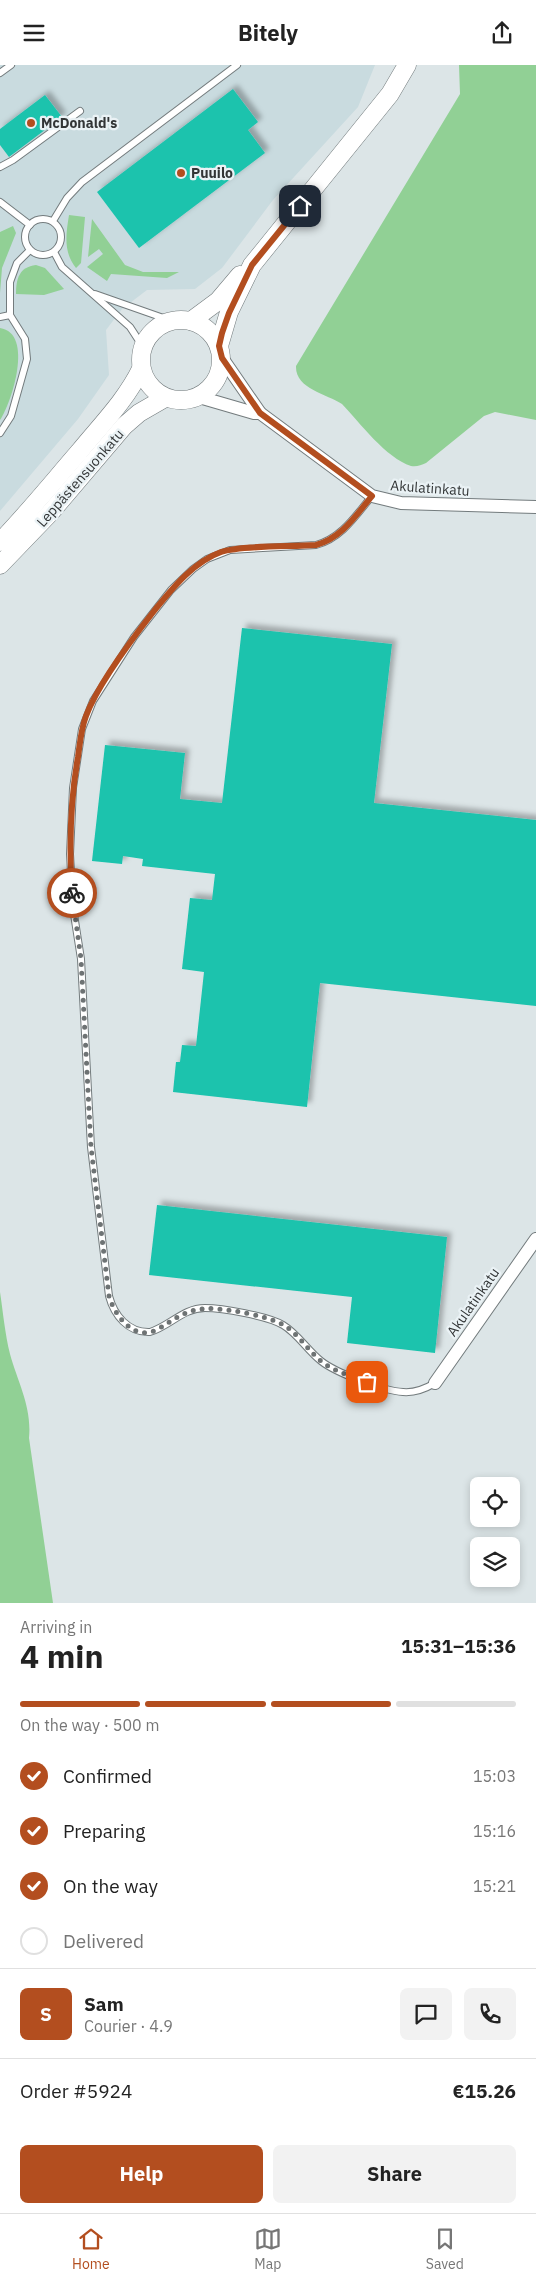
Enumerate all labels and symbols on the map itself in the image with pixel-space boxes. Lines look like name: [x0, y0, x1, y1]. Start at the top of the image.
place label: McDonald's: [41, 114, 117, 132]
marker: McDonald's: [25, 117, 37, 129]
place label: Puuilo: [191, 164, 233, 182]
marker: Puuilo: [175, 167, 187, 179]
pin: [279, 185, 321, 227]
street label: Leppästensuonkatu: [33, 425, 127, 531]
street label: Akulatinkatu: [390, 476, 470, 500]
courier: [47, 868, 97, 918]
street label: Akulatinkatu: [443, 1264, 503, 1340]
pin: [346, 1361, 388, 1403]

